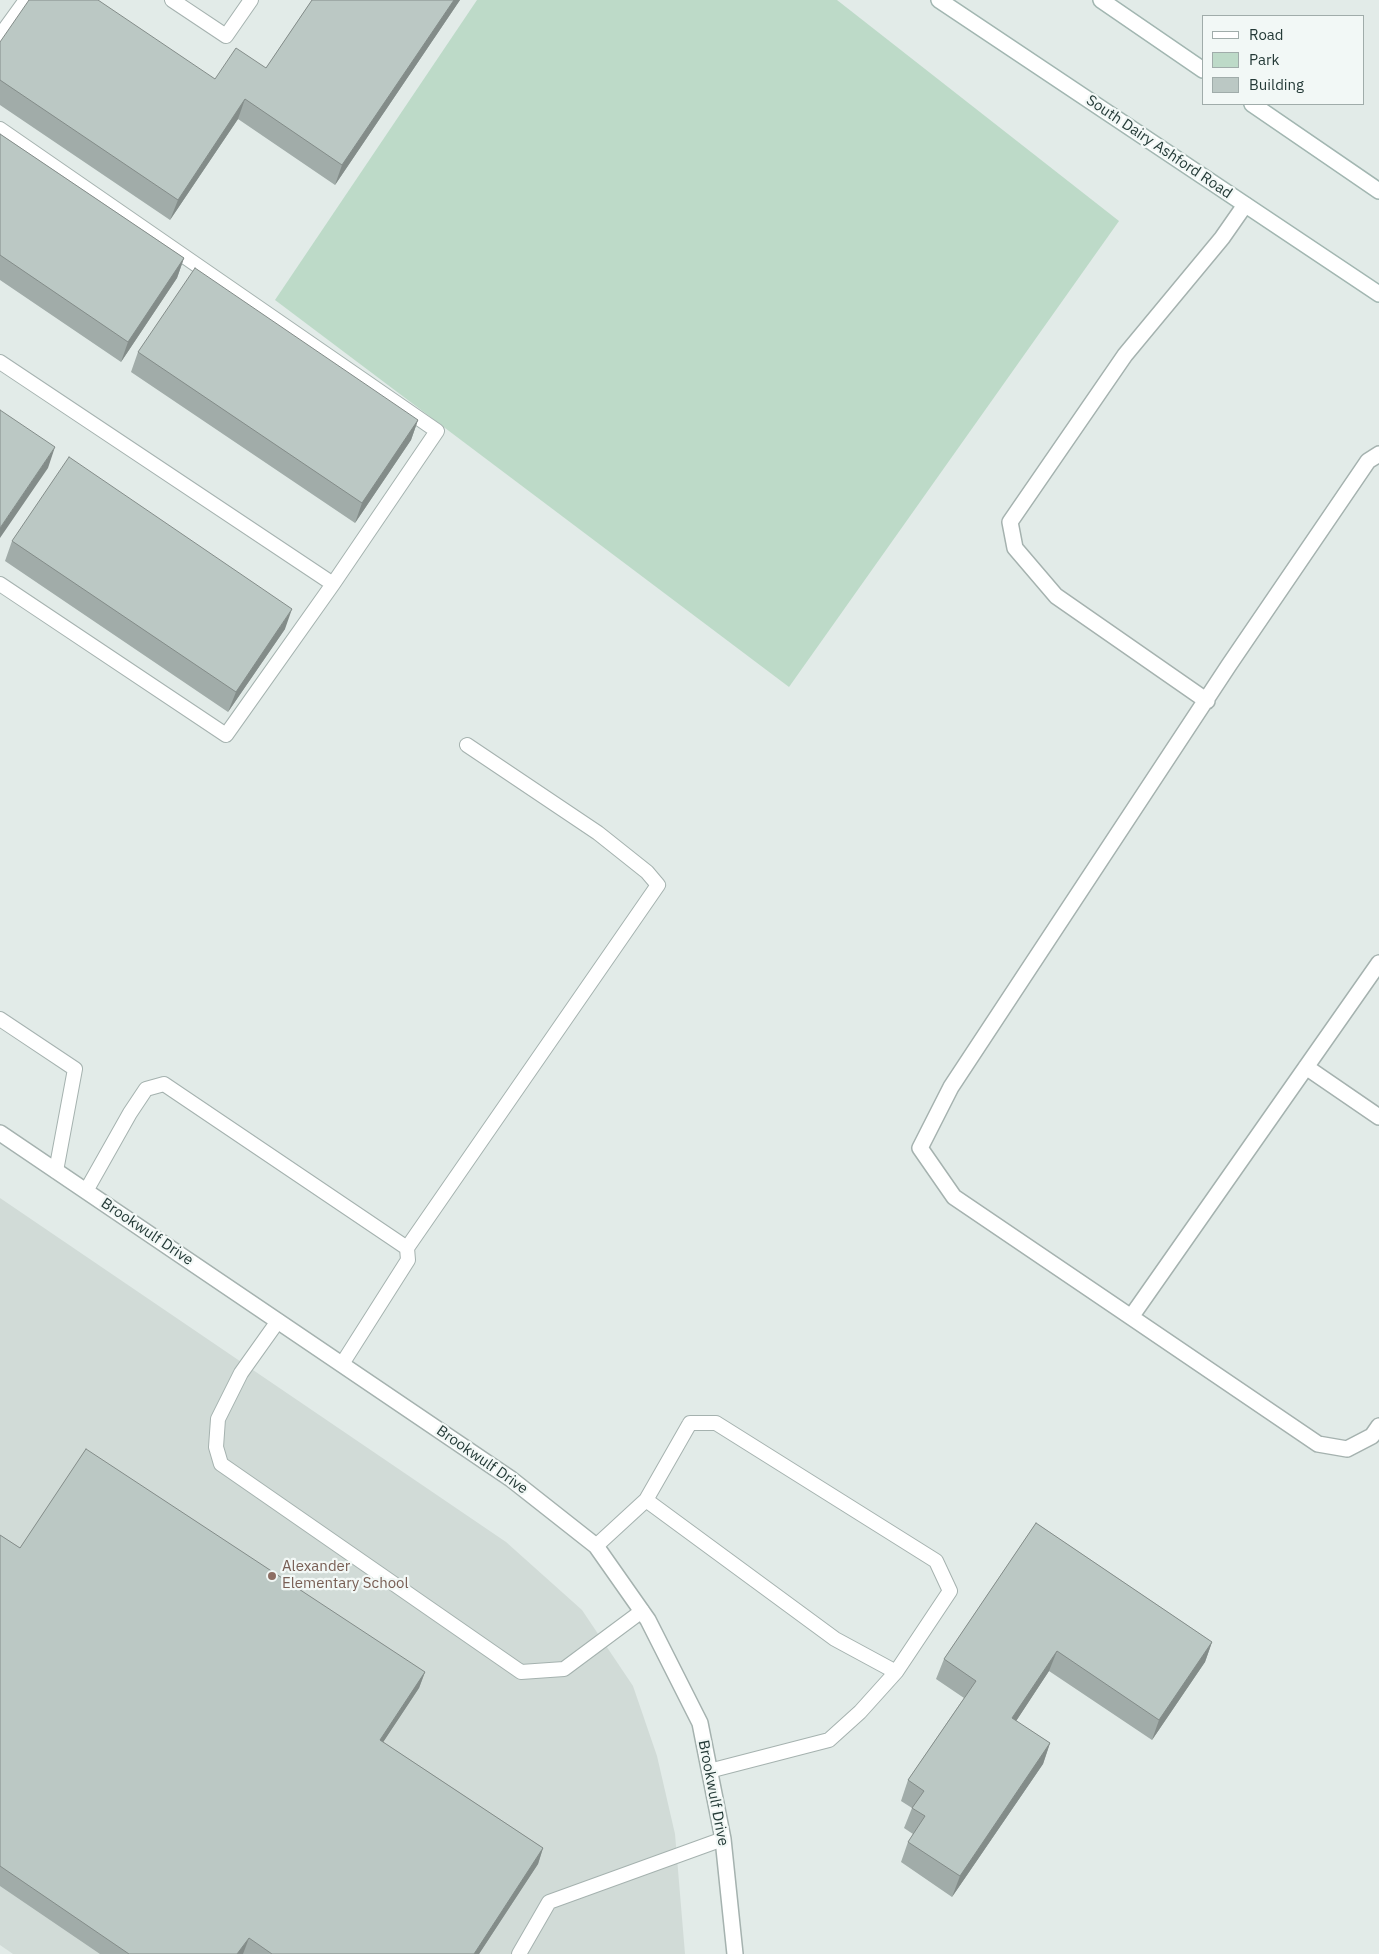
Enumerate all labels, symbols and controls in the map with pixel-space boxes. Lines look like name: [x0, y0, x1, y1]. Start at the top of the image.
legend: [1202, 15, 1364, 105]
text: Road: [1249, 25, 1284, 44]
text: Park: [1249, 50, 1279, 69]
text: Building: [1249, 75, 1304, 94]
street label: South Dairy Ashford Road: [1083, 91, 1235, 203]
street label: Brookwulf Drive: [98, 1195, 196, 1269]
street label: Brookwulf Drive: [433, 1422, 531, 1498]
place label: Alexander Elementary School: [282, 1558, 409, 1593]
marker: Alexander Elementary School: [266, 1570, 278, 1582]
street label: Brookwulf Drive: [694, 1739, 732, 1847]

